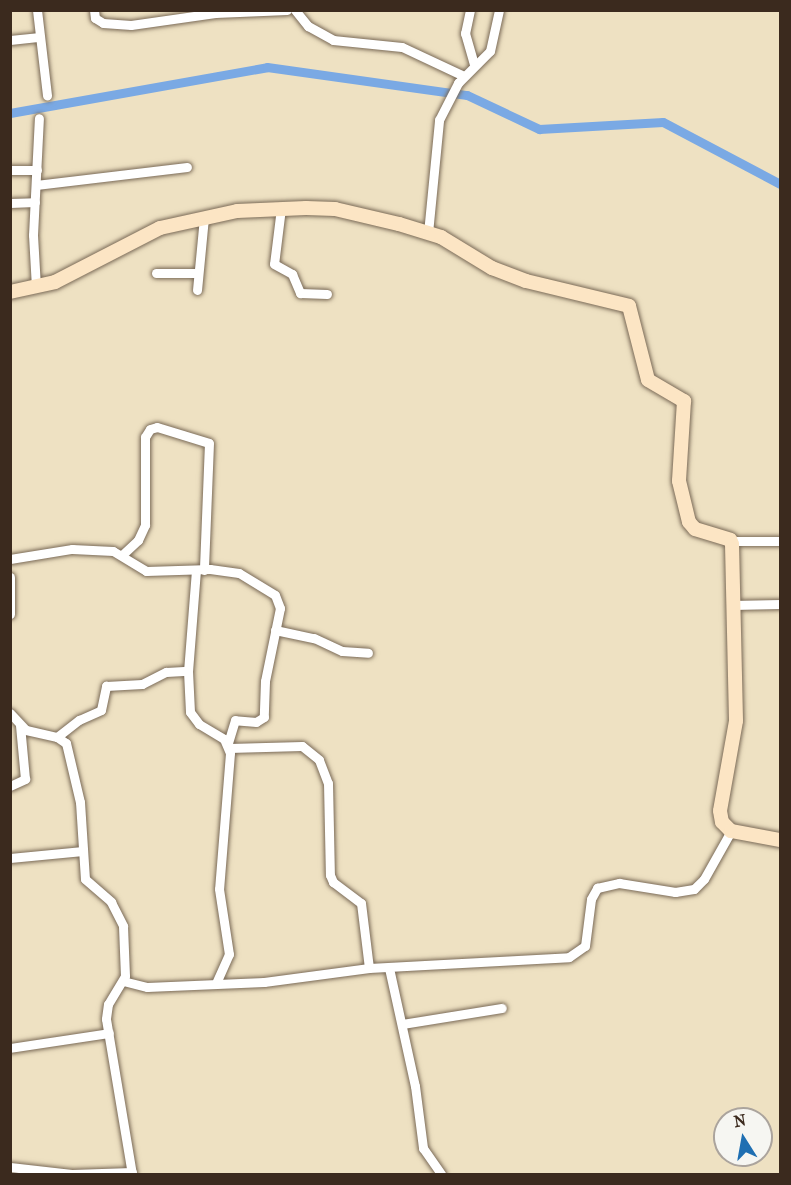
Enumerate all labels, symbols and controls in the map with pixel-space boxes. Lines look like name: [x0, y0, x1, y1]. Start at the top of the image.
north arrow: [713, 1107, 773, 1167]
text: N: [732, 1110, 748, 1131]

